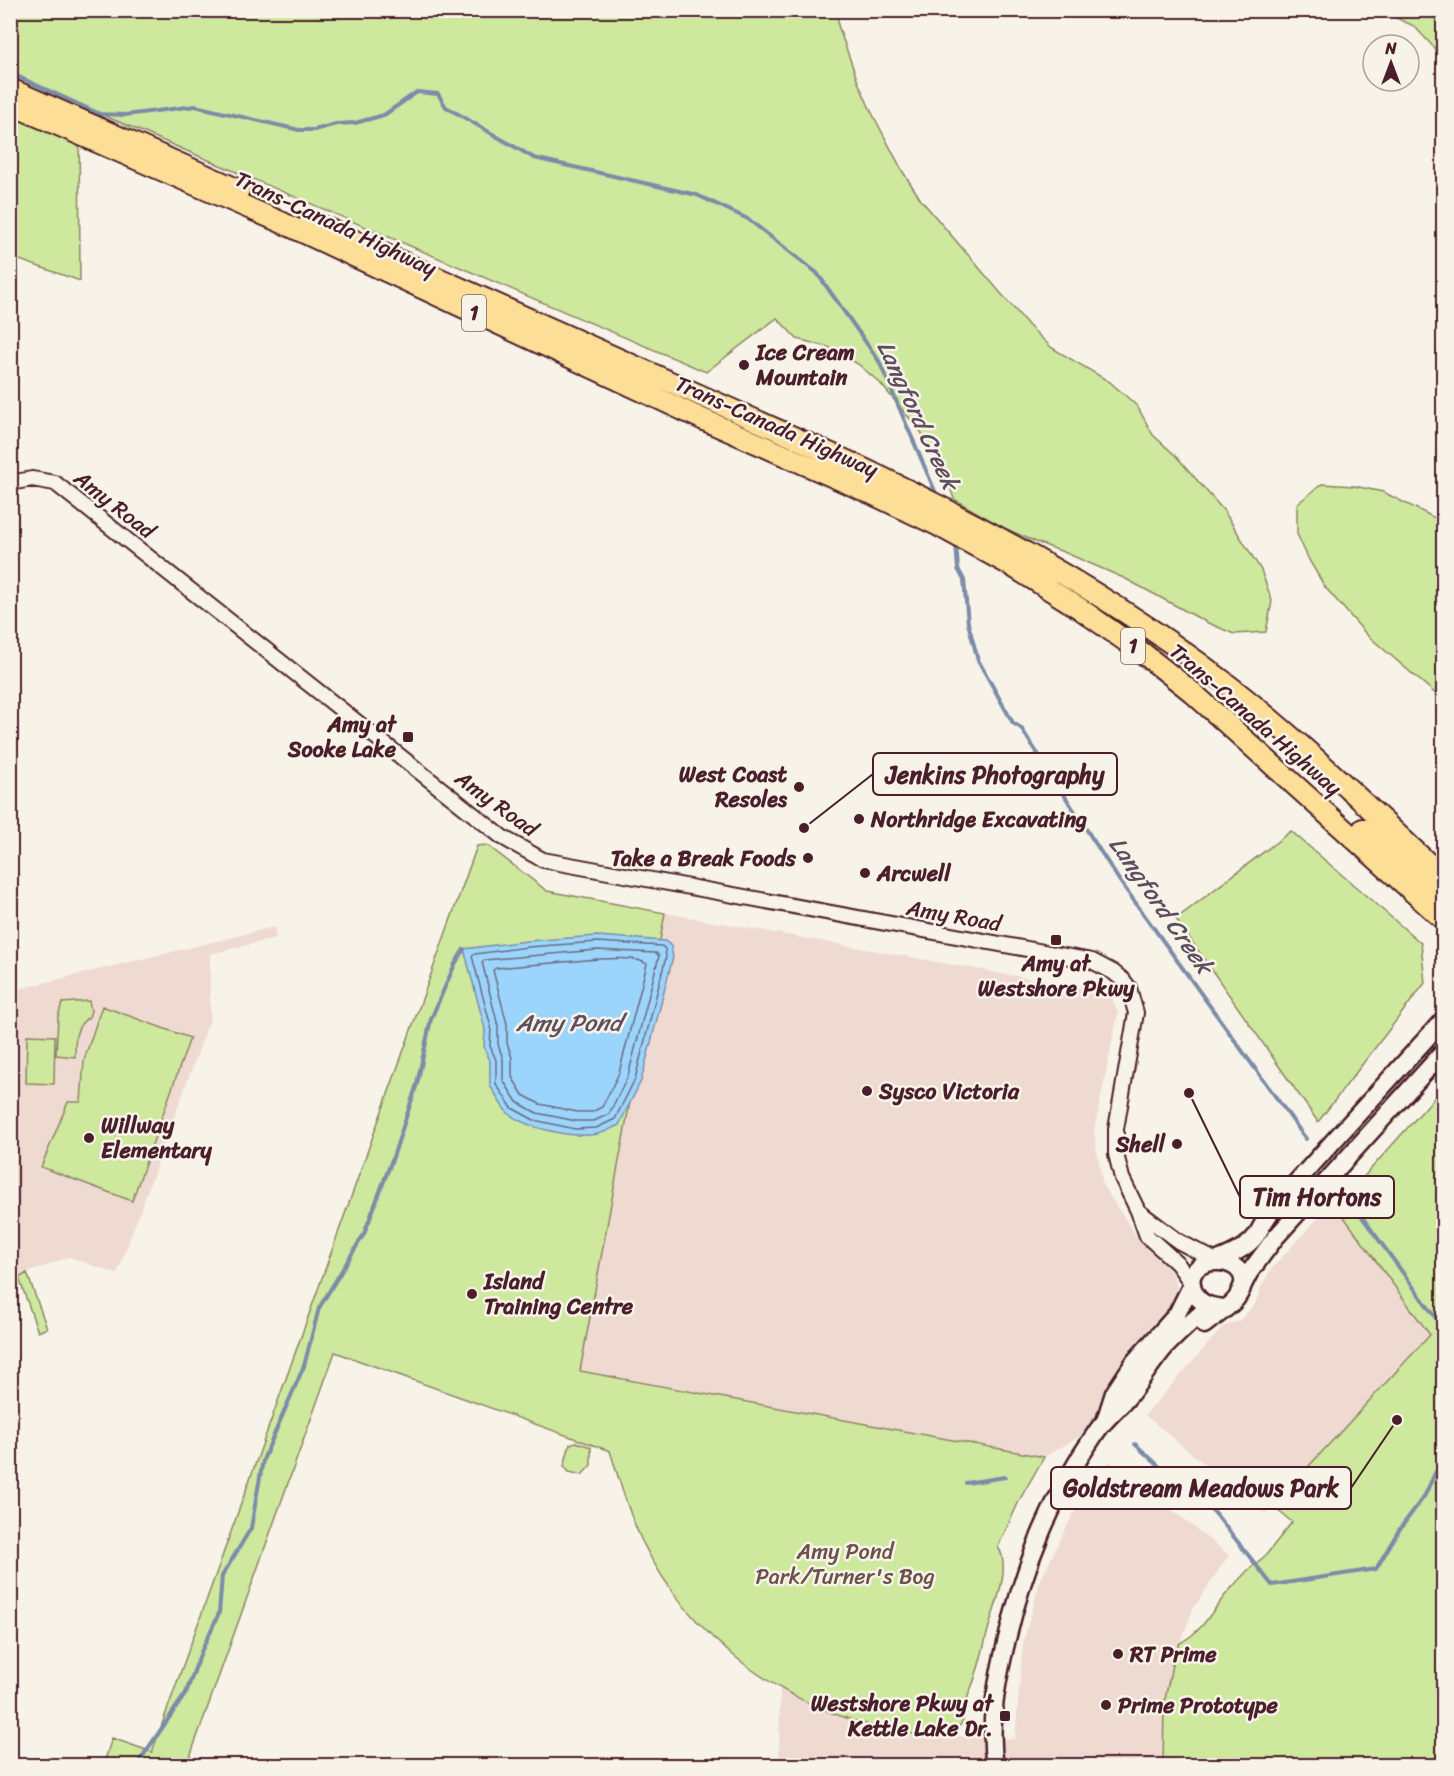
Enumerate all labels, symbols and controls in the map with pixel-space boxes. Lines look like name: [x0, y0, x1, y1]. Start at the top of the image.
north arrow: [1361, 33, 1421, 93]
text: N: [1384, 34, 1397, 63]
street label: Trans-Canada Highway: [228, 159, 444, 288]
road number: 1: [462, 295, 486, 331]
place label: Ice Cream Mountain: [755, 333, 855, 397]
water label: Langford Creek: [865, 333, 972, 500]
marker: Ice Cream Mountain: [737, 358, 751, 372]
street label: Trans-Canada Highway: [669, 364, 886, 489]
street label: Amy Road: [64, 459, 165, 550]
road number: 1: [1121, 628, 1145, 664]
street label: Trans-Canada Highway: [1160, 633, 1352, 806]
place label: Amy at Sooke Lake: [287, 705, 397, 769]
marker: Amy at Sooke Lake: [401, 730, 415, 744]
callout: Jenkins Photography: [873, 753, 1117, 795]
text: Jenkins Photography: [884, 754, 1105, 796]
place label: West Coast Resoles: [679, 755, 788, 819]
street label: Amy Road: [446, 759, 548, 848]
marker: West Coast Resoles: [792, 780, 806, 794]
place label: Northridge Excavating: [870, 800, 1087, 839]
marker: Northridge Excavating: [852, 812, 866, 826]
water label: Langford Creek: [1098, 827, 1226, 986]
place label: Take a Break Foods: [611, 839, 797, 878]
marker: Take a Break Foods: [801, 851, 815, 865]
place label: Arcwell: [876, 854, 952, 893]
marker: Arcwell: [858, 866, 872, 880]
street label: Amy Road: [902, 888, 1006, 943]
marker: Amy at Westshore Pkwy: [1049, 933, 1063, 947]
place label: Amy at Westshore Pkwy: [978, 944, 1135, 1008]
water label: Amy Pond: [515, 1002, 628, 1044]
place label: Sysco Victoria: [878, 1072, 1020, 1111]
marker: Sysco Victoria: [860, 1084, 874, 1098]
place label: Willway Elementary: [101, 1106, 213, 1170]
place label: Shell: [1115, 1125, 1166, 1164]
marker: Willway Elementary: [82, 1131, 96, 1145]
marker: Shell: [1170, 1137, 1184, 1151]
callout: Tim Hortons: [1240, 1176, 1394, 1218]
text: Tim Hortons: [1252, 1176, 1383, 1218]
place label: Island Training Centre: [483, 1262, 634, 1326]
marker: Island Training Centre: [465, 1287, 479, 1301]
callout: Goldstream Meadows Park: [1051, 1467, 1351, 1509]
text: Goldstream Meadows Park: [1063, 1467, 1339, 1509]
park label: Amy Pond Park/Turner's Bog: [755, 1532, 935, 1596]
place label: RT Prime: [1129, 1635, 1217, 1674]
marker: RT Prime: [1111, 1647, 1125, 1661]
place label: Westshore Pkwy at Kettle Lake Dr.: [811, 1684, 994, 1748]
place label: Prime Prototype: [1118, 1686, 1278, 1725]
marker: Prime Prototype: [1099, 1698, 1113, 1712]
marker: Westshore Pkwy at Kettle Lake Dr.: [998, 1709, 1012, 1723]

